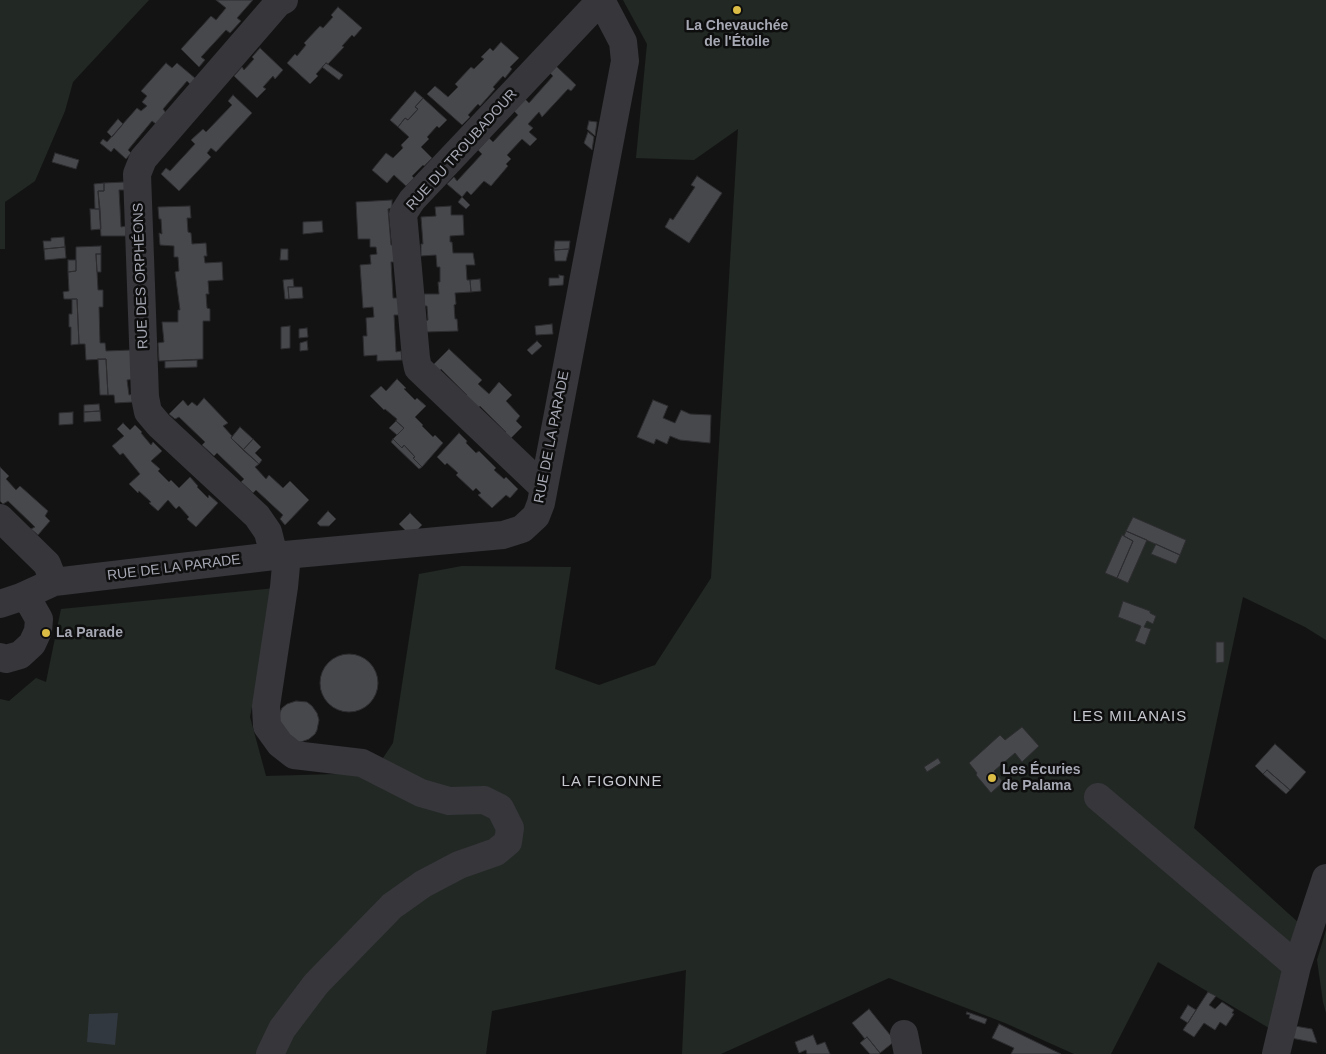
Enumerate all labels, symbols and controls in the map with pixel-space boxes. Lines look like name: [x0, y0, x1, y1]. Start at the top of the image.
marker: La Chevauchée de l'Étoile: [731, 4, 743, 16]
place label: La Chevauchée de l'Étoile: [686, 18, 788, 50]
street label: RUE DU TROUBADOUR: [403, 86, 521, 214]
street label: RUE DES ORPHÉONS: [130, 203, 152, 349]
street label: RUE DE LA PARADE: [531, 369, 573, 505]
street label: RUE DE LA PARADE: [106, 551, 242, 585]
place label: La Parade: [56, 625, 123, 641]
marker: La Parade: [40, 627, 52, 639]
district label: LES MILANAIS: [1071, 708, 1189, 726]
place label: Les Écuries de Palama: [1002, 762, 1081, 794]
marker: Les Écuries de Palama: [986, 772, 998, 784]
district label: LA FIGONNE: [560, 773, 664, 791]

